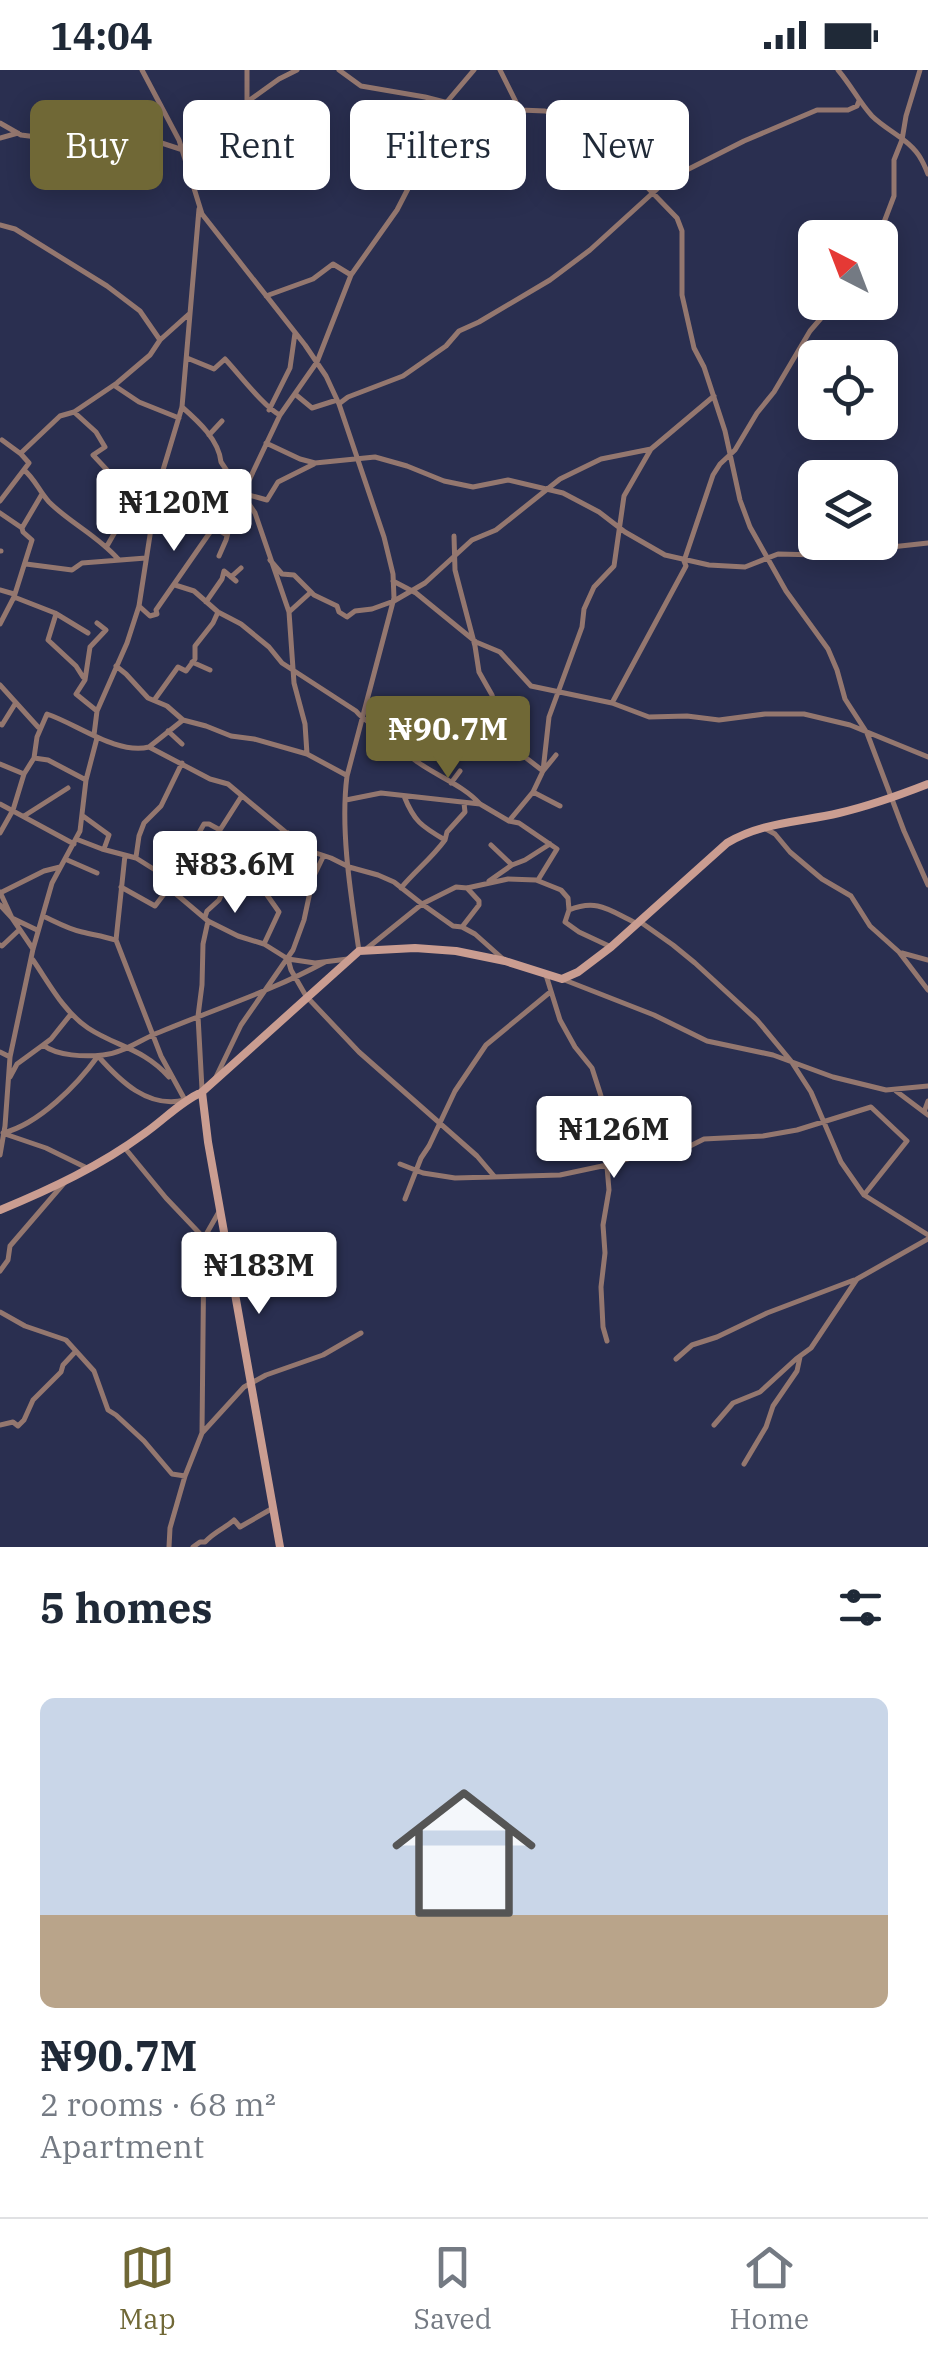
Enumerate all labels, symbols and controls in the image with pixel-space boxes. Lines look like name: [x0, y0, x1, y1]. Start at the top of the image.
text: 14:04: [50, 11, 153, 60]
chip: Buy: [30, 100, 163, 190]
chip: Rent: [183, 100, 330, 190]
chip: Filters: [350, 100, 526, 190]
chip: New: [546, 100, 689, 190]
north arrow: [798, 220, 898, 320]
map controls: [798, 220, 898, 560]
button: locate: [798, 340, 898, 440]
button: layers: [798, 460, 898, 560]
pin: ₦120M: [104, 469, 244, 554]
text: ₦120M: [119, 480, 229, 522]
pin: ₦90.7M: [367, 696, 529, 781]
text: ₦90.7M: [388, 707, 508, 749]
pin: ₦83.6M: [154, 831, 316, 916]
text: ₦83.6M: [175, 842, 295, 884]
pin: ₦126M: [544, 1096, 684, 1181]
text: ₦126M: [559, 1107, 669, 1149]
pin: ₦183M: [189, 1232, 329, 1317]
text: ₦183M: [204, 1243, 314, 1285]
text: 5 homes: [40, 1580, 213, 1635]
icon: filters: [833, 1580, 888, 1635]
icon: home: [374, 1763, 554, 1943]
text: ₦90.7M: [40, 2028, 198, 2083]
text: 2 rooms · 68 m²: [40, 2083, 276, 2125]
text: Apartment: [40, 2125, 204, 2167]
tab: Map: [119, 2240, 176, 2337]
tab: Saved: [413, 2240, 492, 2337]
tab: Home: [730, 2240, 809, 2337]

